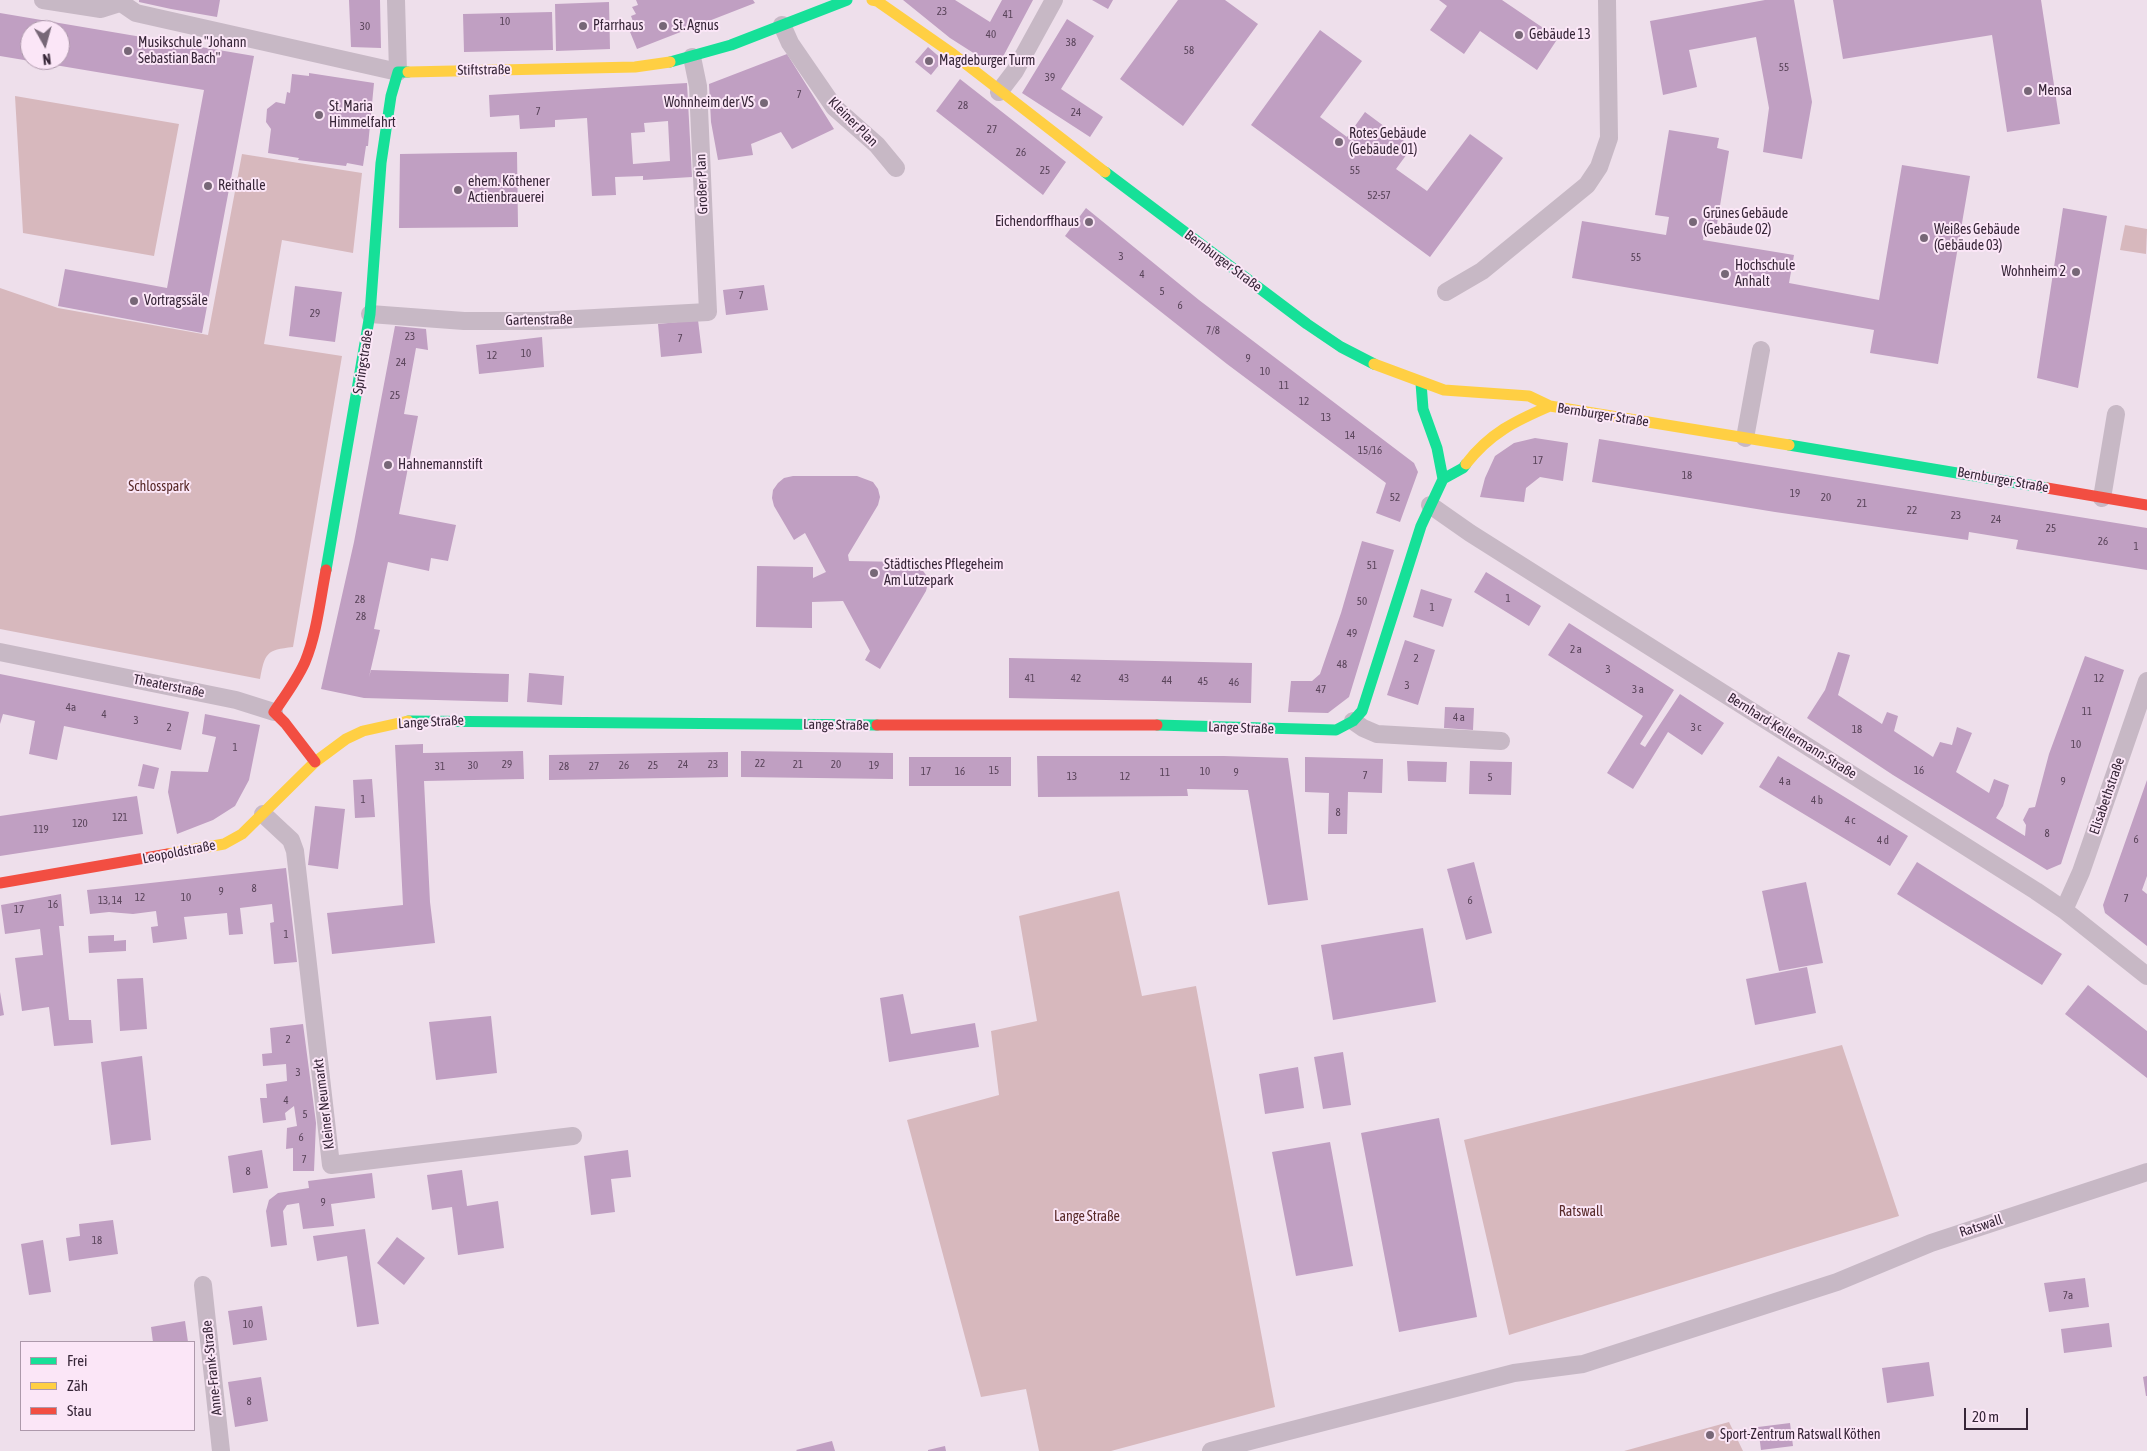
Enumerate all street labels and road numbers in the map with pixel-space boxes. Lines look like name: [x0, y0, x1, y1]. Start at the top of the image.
street label: Stiftstraße: [457, 61, 511, 79]
street label: Kleiner Plan: [825, 94, 881, 150]
street label: Großer Plan: [693, 153, 711, 215]
street label: Bernburger Straße: [1181, 226, 1265, 296]
street label: Gartenstraße: [505, 311, 573, 329]
street label: Springstraße: [350, 329, 376, 395]
street label: Bernburger Straße: [1556, 399, 1650, 431]
street label: Bernburger Straße: [1956, 464, 2050, 496]
street label: Theaterstraße: [132, 671, 206, 701]
street label: Bernhard-Kellermann-Straße: [1724, 689, 1860, 783]
street label: Lange Straße: [398, 712, 464, 732]
street label: Lange Straße: [803, 716, 869, 734]
street label: Lange Straße: [1208, 718, 1274, 738]
street label: Elisabethstraße: [2086, 755, 2128, 837]
street label: Leopoldstraße: [141, 837, 217, 867]
street label: Kleiner Neumarkt: [310, 1058, 338, 1150]
street label: Ratswall: [1957, 1211, 2005, 1241]
street label: Anne-Frank-Straße: [199, 1320, 225, 1416]

